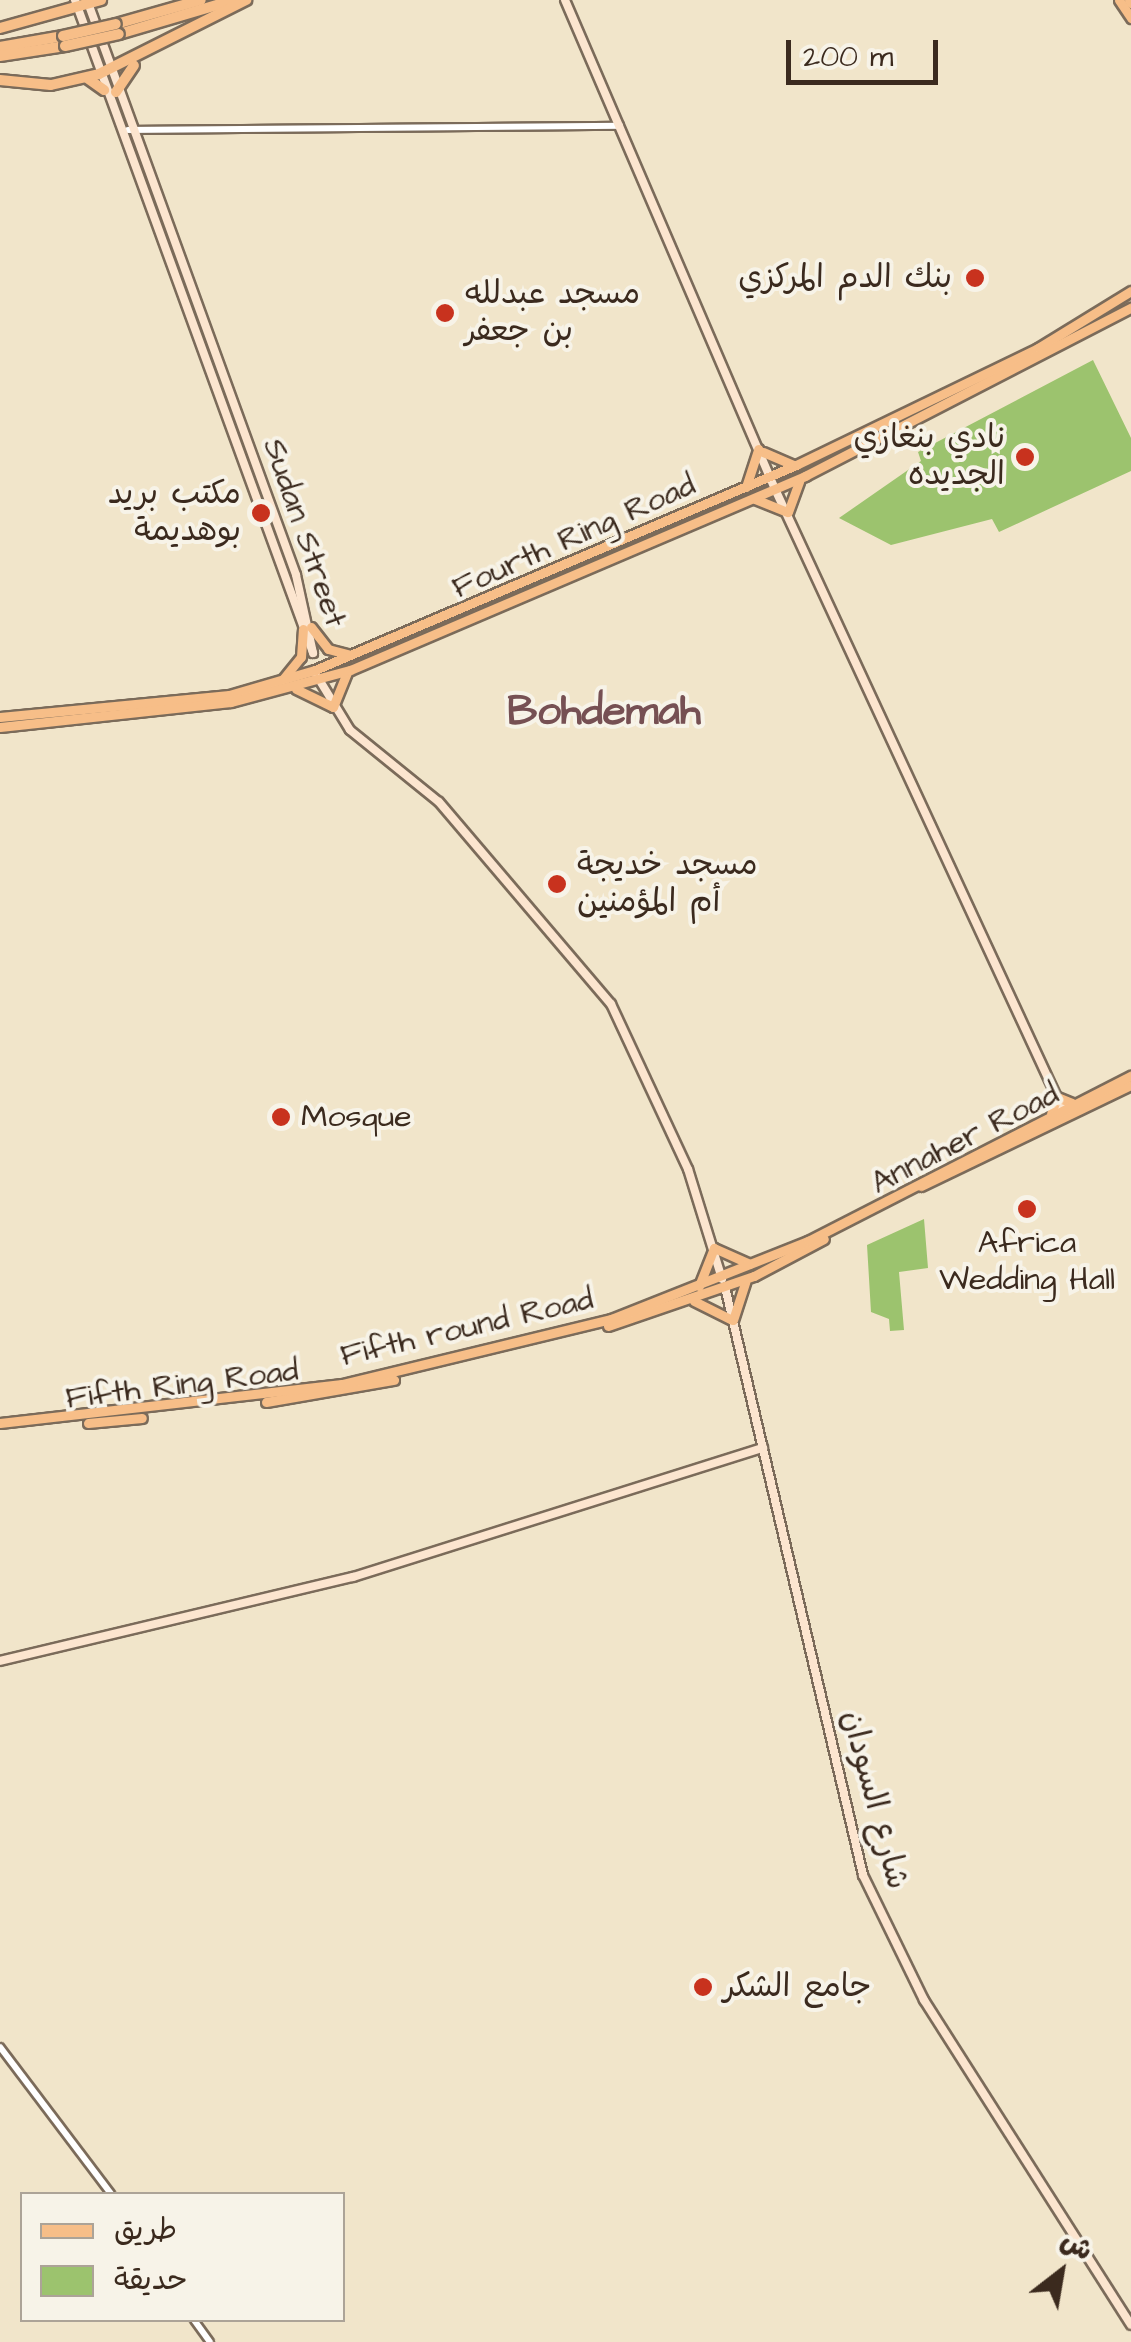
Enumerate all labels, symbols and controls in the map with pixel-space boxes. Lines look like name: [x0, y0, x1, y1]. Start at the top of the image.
scale bar: [791, 20, 944, 82]
text: 200 m: [803, 36, 893, 78]
place label: بنك الدم المركزي: [738, 259, 952, 297]
marker: بنك الدم المركزي: [962, 265, 988, 291]
place label: مسجد عبدلله بن جعفر: [465, 276, 640, 351]
marker: مسجد عبدلله بن جعفر: [434, 302, 456, 324]
place label: نادي بنغازي الجديده: [853, 420, 1005, 495]
street label: Sudan Street: [254, 434, 354, 632]
marker: نادي بنغازي الجديده: [1014, 446, 1036, 468]
street label: Fourth Ring Road: [446, 466, 702, 608]
place label: مكتب بريد بوهديمة: [108, 476, 241, 551]
marker: مكتب بريد بوهديمة: [250, 502, 272, 524]
district label: Bohdemah: [507, 687, 701, 737]
place label: مسجد خديجة أم المؤمنين: [577, 847, 758, 922]
marker: مسجد خديجة أم المؤمنين: [546, 873, 568, 895]
street label: Annaher Road: [865, 1075, 1065, 1203]
place label: Mosque: [301, 1098, 412, 1136]
marker: Mosque: [270, 1106, 292, 1128]
marker: Africa Wedding Hall: [1016, 1198, 1038, 1220]
place label: Africa Wedding Hall: [939, 1225, 1115, 1300]
street label: Fifth round Road: [337, 1280, 597, 1376]
street label: Fifth Ring Road: [64, 1352, 300, 1418]
street label: شارع السودان: [832, 1707, 916, 1893]
place label: جامع الشكر: [723, 1968, 871, 2006]
marker: جامع الشكر: [692, 1976, 714, 1998]
legend: [20, 2192, 345, 2322]
text: طريق: [114, 2209, 177, 2251]
text: ش: [1053, 2221, 1100, 2271]
north arrow: [1011, 2222, 1111, 2322]
text: حديقة: [114, 2259, 188, 2301]

